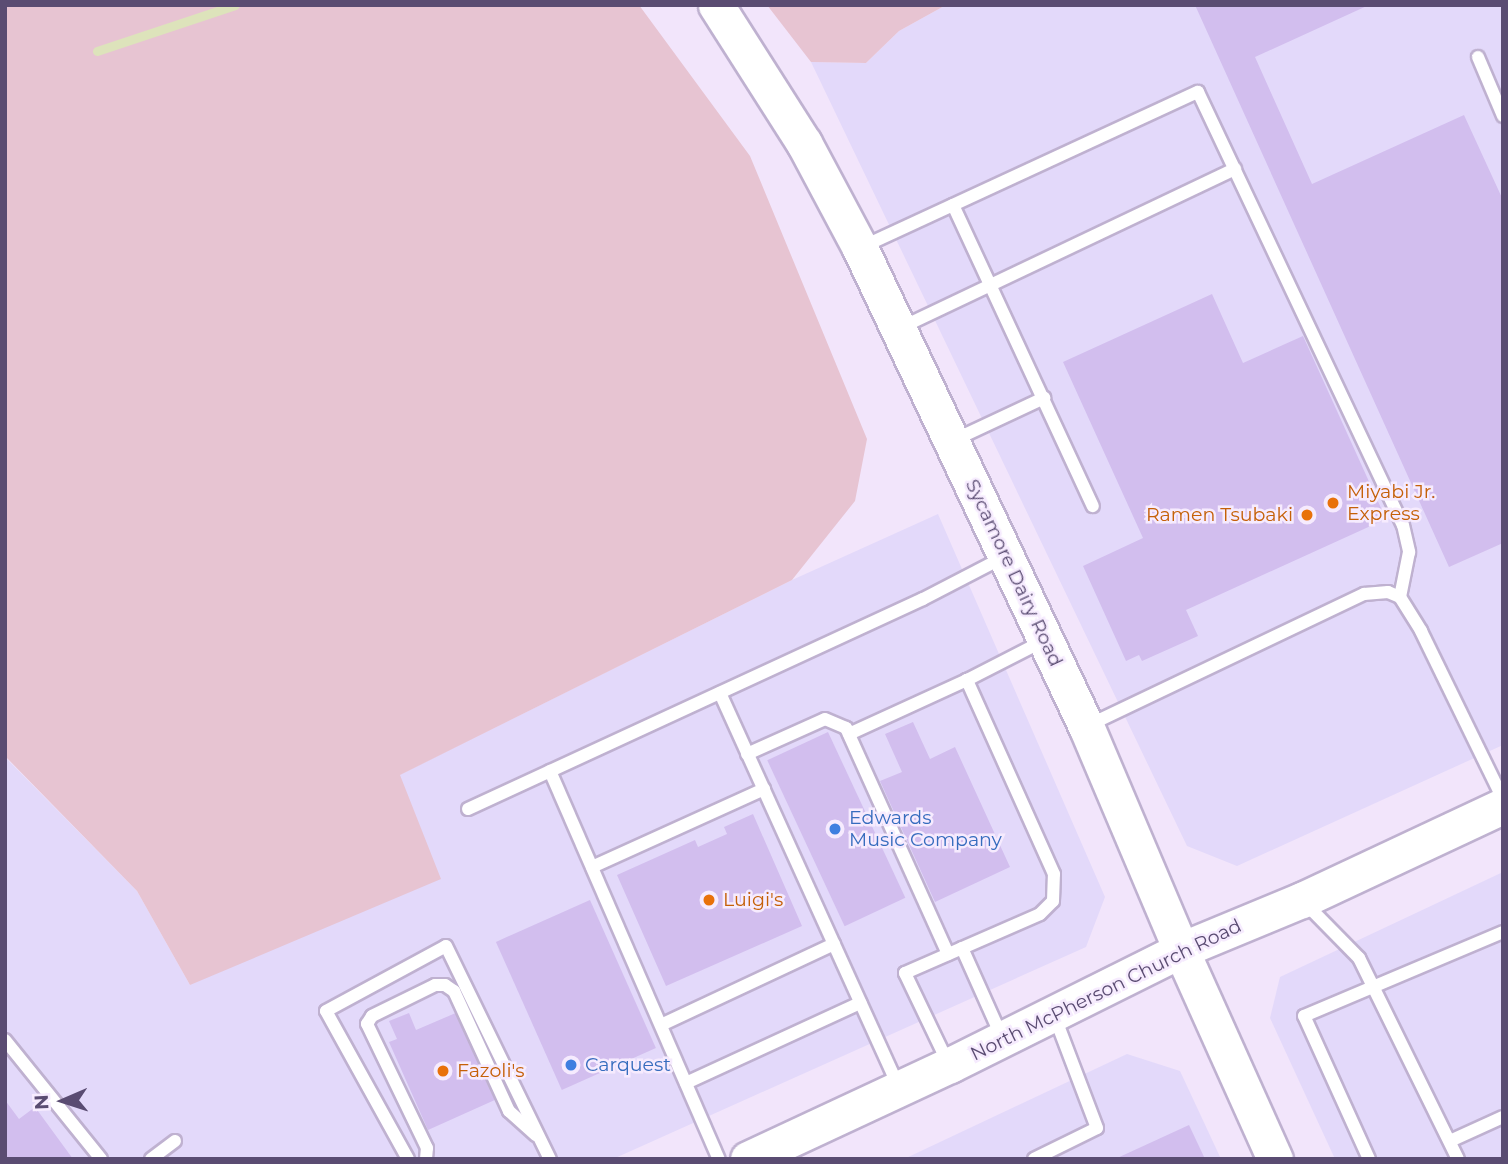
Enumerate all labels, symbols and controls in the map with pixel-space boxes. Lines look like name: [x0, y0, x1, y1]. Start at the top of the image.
street label: Sycamore Dairy Road: [961, 476, 1067, 670]
place label: Miyabi Jr. Express: [1347, 481, 1435, 525]
marker: Miyabi Jr. Express: [1325, 495, 1341, 511]
place label: Ramen Tsubaki: [1146, 504, 1293, 526]
marker: Ramen Tsubaki: [1299, 507, 1315, 523]
place label: Edwards Music Company: [849, 807, 1002, 851]
marker: Edwards Music Company: [827, 821, 843, 837]
place label: Luigi's: [723, 889, 783, 911]
marker: Luigi's: [701, 892, 717, 908]
street label: North McPherson Church Road: [967, 914, 1245, 1066]
place label: Carquest: [585, 1054, 671, 1076]
marker: Carquest: [563, 1057, 579, 1073]
place label: Fazoli's: [457, 1060, 525, 1082]
marker: Fazoli's: [435, 1063, 451, 1079]
north arrow: [28, 1066, 98, 1136]
text: N: [30, 1094, 53, 1110]

